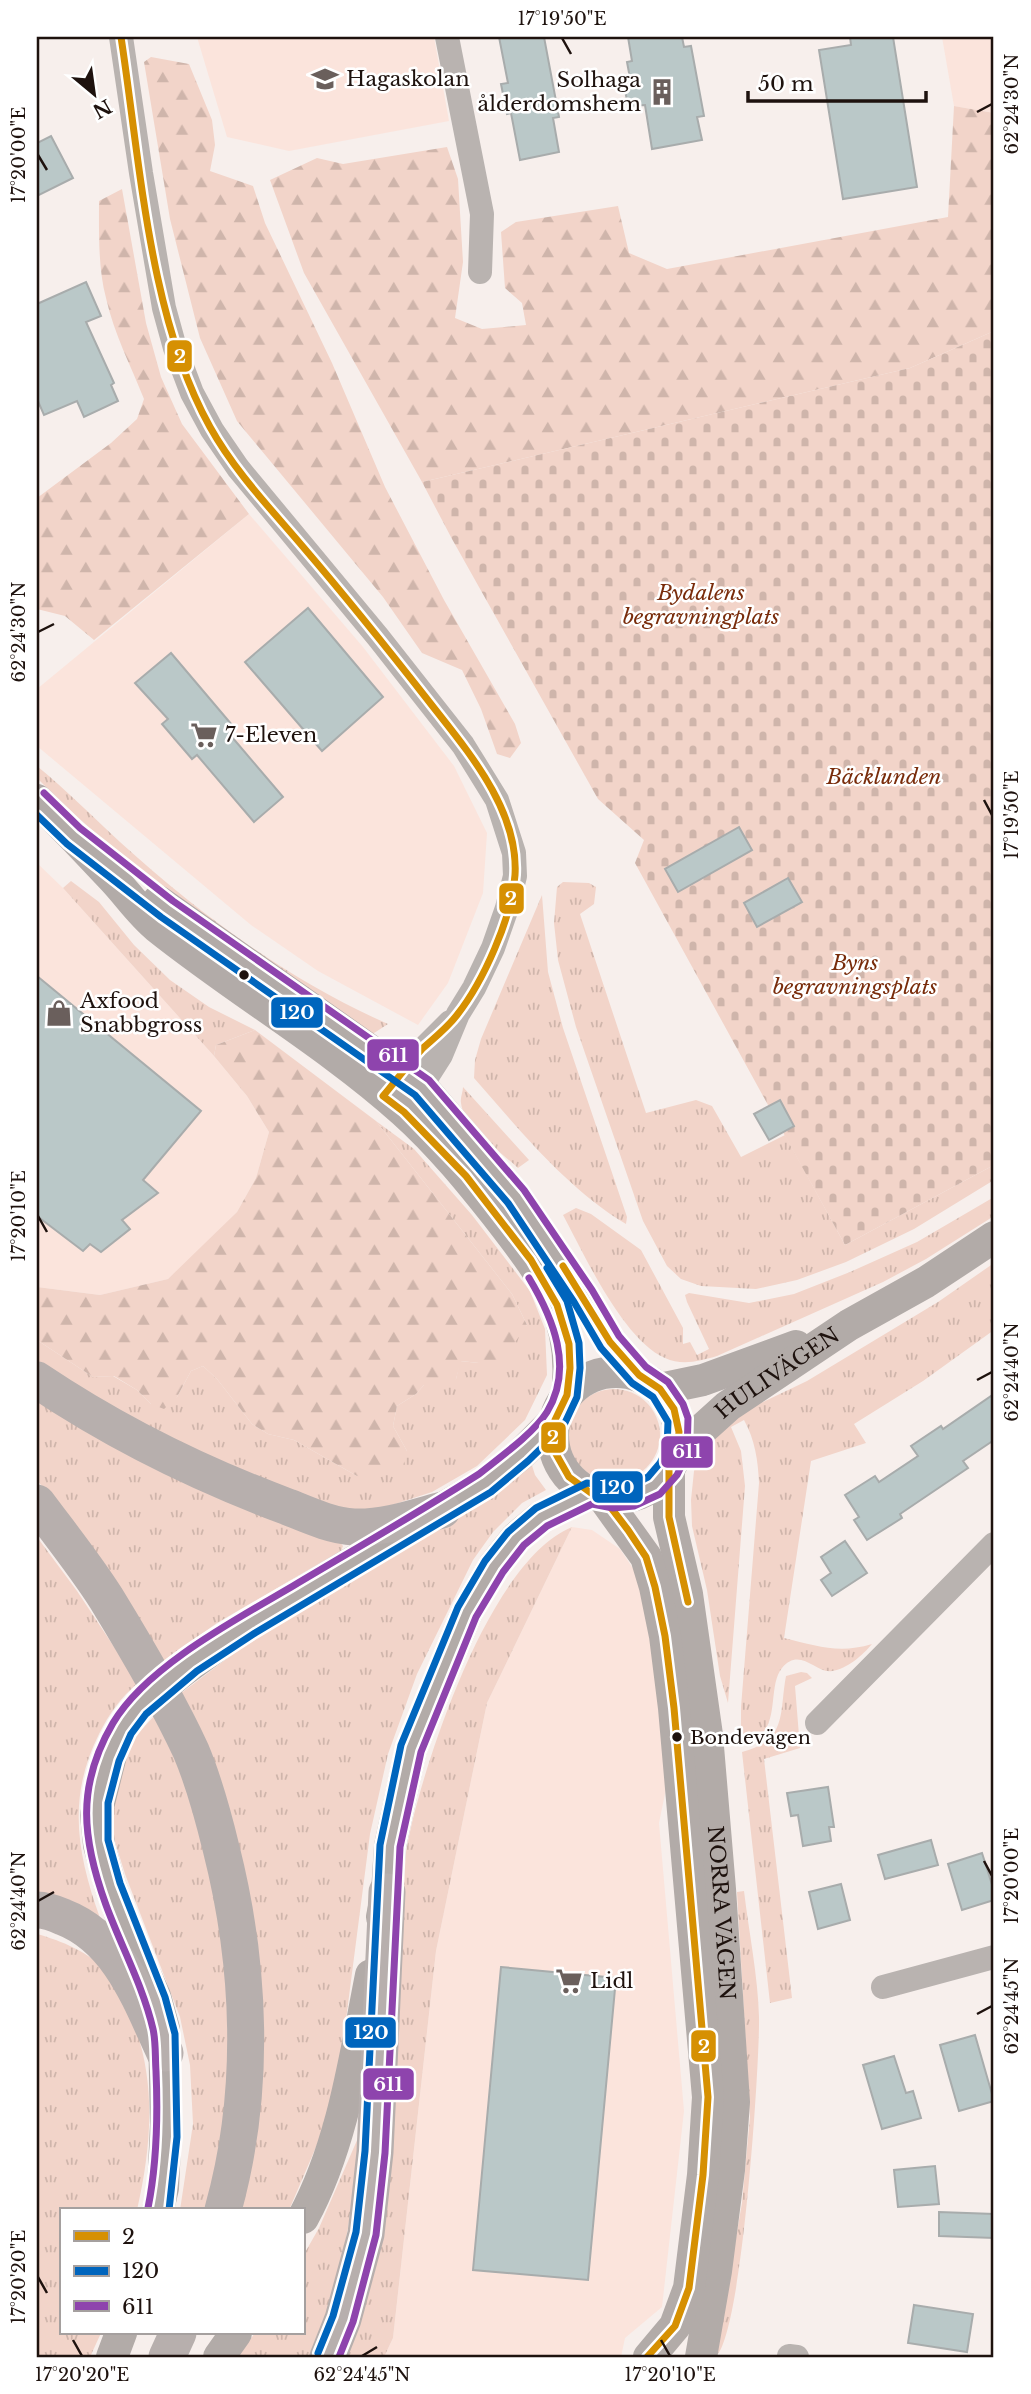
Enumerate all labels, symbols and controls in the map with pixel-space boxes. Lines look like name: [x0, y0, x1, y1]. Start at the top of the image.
text: 17°19'50"E: [517, 8, 607, 30]
text: 62°24'30"N: [1001, 54, 1023, 154]
north arrow: [60, 60, 130, 130]
scale bar: [748, 60, 926, 104]
school or university icon: Hagaskolan: [310, 64, 340, 94]
place label: Hagaskolan: [346, 66, 470, 92]
place label: Solhaga ålderdomshem: [478, 67, 641, 117]
text: 50 m: [758, 71, 814, 97]
building icon: Solhaga ålderdomshem: [647, 77, 677, 107]
text: N: [88, 94, 115, 123]
text: 17°20'00"E: [8, 107, 30, 203]
line badge: 2: [166, 339, 193, 373]
text: 2: [174, 345, 186, 368]
park label: Bydalens begravningplats: [623, 580, 779, 630]
text: 62°24'30"N: [8, 582, 30, 682]
supermarket icon: 7-Eleven: [189, 720, 219, 750]
place label: 7-Eleven: [225, 722, 317, 748]
park label: Bäcklunden: [826, 764, 941, 790]
text: 17°19'50"E: [1001, 770, 1023, 860]
line badge: 2: [498, 882, 525, 915]
text: 2: [505, 887, 517, 910]
park label: Byns begravningsplats: [773, 950, 937, 1000]
unlabelled marker: [237, 968, 251, 982]
place label: Axfood Snabbgross: [79, 988, 202, 1038]
line badge: 120: [270, 996, 324, 1029]
shop icon: Axfood Snabbgross: [44, 998, 74, 1028]
text: 120: [280, 1001, 315, 1024]
line badge: 611: [366, 1038, 420, 1072]
text: 611: [378, 1044, 408, 1067]
text: 17°20'10"E: [8, 1170, 30, 1262]
street label: HULIVÄGEN: [710, 1322, 845, 1424]
text: 62°24'40"N: [1001, 1322, 1023, 1422]
line badge: 2: [540, 1421, 567, 1454]
text: 2: [547, 1426, 559, 1449]
line badge: 611: [660, 1435, 714, 1469]
text: 611: [672, 1440, 702, 1463]
line badge: 120: [591, 1470, 644, 1504]
text: 120: [600, 1476, 635, 1499]
place label: Bondevägen: [690, 1726, 811, 1749]
marker: Bondevägen: [670, 1730, 684, 1744]
street label: NORRA VÄGEN: [702, 1825, 740, 2001]
text: 17°20'00"E: [1001, 1828, 1023, 1924]
text: 62°24'40"N: [8, 1851, 30, 1951]
text: 62°24'45"N: [1001, 1958, 1023, 2054]
supermarket icon: Lidl: [554, 1966, 584, 1996]
place label: Lidl: [590, 1968, 634, 1994]
line badge: 120: [344, 2016, 397, 2049]
text: 120: [354, 2021, 389, 2044]
line badge: 2: [690, 2029, 717, 2063]
text: 2: [698, 2035, 710, 2058]
line badge: 611: [362, 2067, 415, 2101]
text: 611: [373, 2073, 403, 2096]
legend: [60, 2208, 304, 2334]
text: 2: [122, 2224, 135, 2250]
text: 17°20'20"E: [8, 2230, 30, 2324]
text: 120: [122, 2258, 159, 2284]
text: 611: [122, 2294, 154, 2320]
text: 17°20'20"E: [35, 2364, 129, 2386]
text: 62°24'45"N: [314, 2364, 410, 2386]
text: 17°20'10"E: [624, 2364, 716, 2386]

